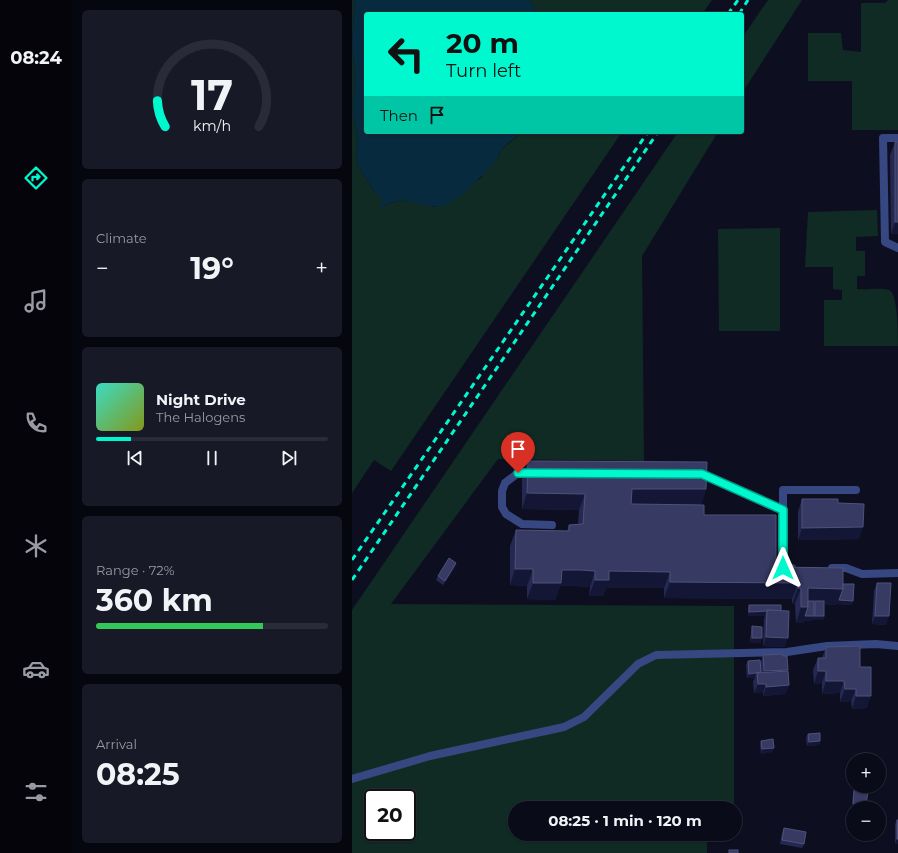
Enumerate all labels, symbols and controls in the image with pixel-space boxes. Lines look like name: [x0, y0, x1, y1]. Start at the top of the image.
text: 20 m: [446, 26, 519, 60]
icon: left: [380, 28, 432, 80]
text: 08:24: [10, 47, 62, 69]
text: Turn left: [446, 60, 521, 82]
text: 17: [191, 70, 233, 120]
icon: arrive: [426, 104, 448, 126]
text: Then: [380, 106, 418, 125]
text: km/h: [193, 117, 231, 135]
icon: directions: [22, 164, 50, 192]
text: Climate: [96, 230, 147, 246]
text: 19°: [190, 250, 234, 287]
text: −: [96, 255, 109, 282]
text: +: [315, 255, 328, 282]
icon: music: [22, 287, 50, 315]
text: Night Drive: [156, 390, 246, 409]
icon: phone: [22, 409, 50, 437]
text: The Halogens: [156, 409, 245, 425]
pin: [501, 432, 535, 473]
icon: arrive: [507, 438, 529, 460]
icon: previous: [124, 447, 146, 469]
icon: pause: [201, 447, 223, 469]
icon: next: [278, 447, 300, 469]
icon: climate: [22, 532, 50, 560]
position arrow: [762, 547, 804, 589]
text: Range · 72%: [96, 562, 175, 578]
text: 360 km: [96, 582, 213, 619]
icon: car: [22, 655, 50, 683]
text: Arrival: [96, 736, 137, 752]
map controls: [846, 753, 886, 841]
button: +: [846, 753, 886, 793]
text: 08:25: [96, 756, 180, 793]
icon: filters: [22, 778, 50, 806]
speed limit sign: 20: [364, 789, 416, 841]
button: −: [846, 801, 886, 841]
text: 08:25 · 1 min · 120 m: [548, 811, 702, 830]

